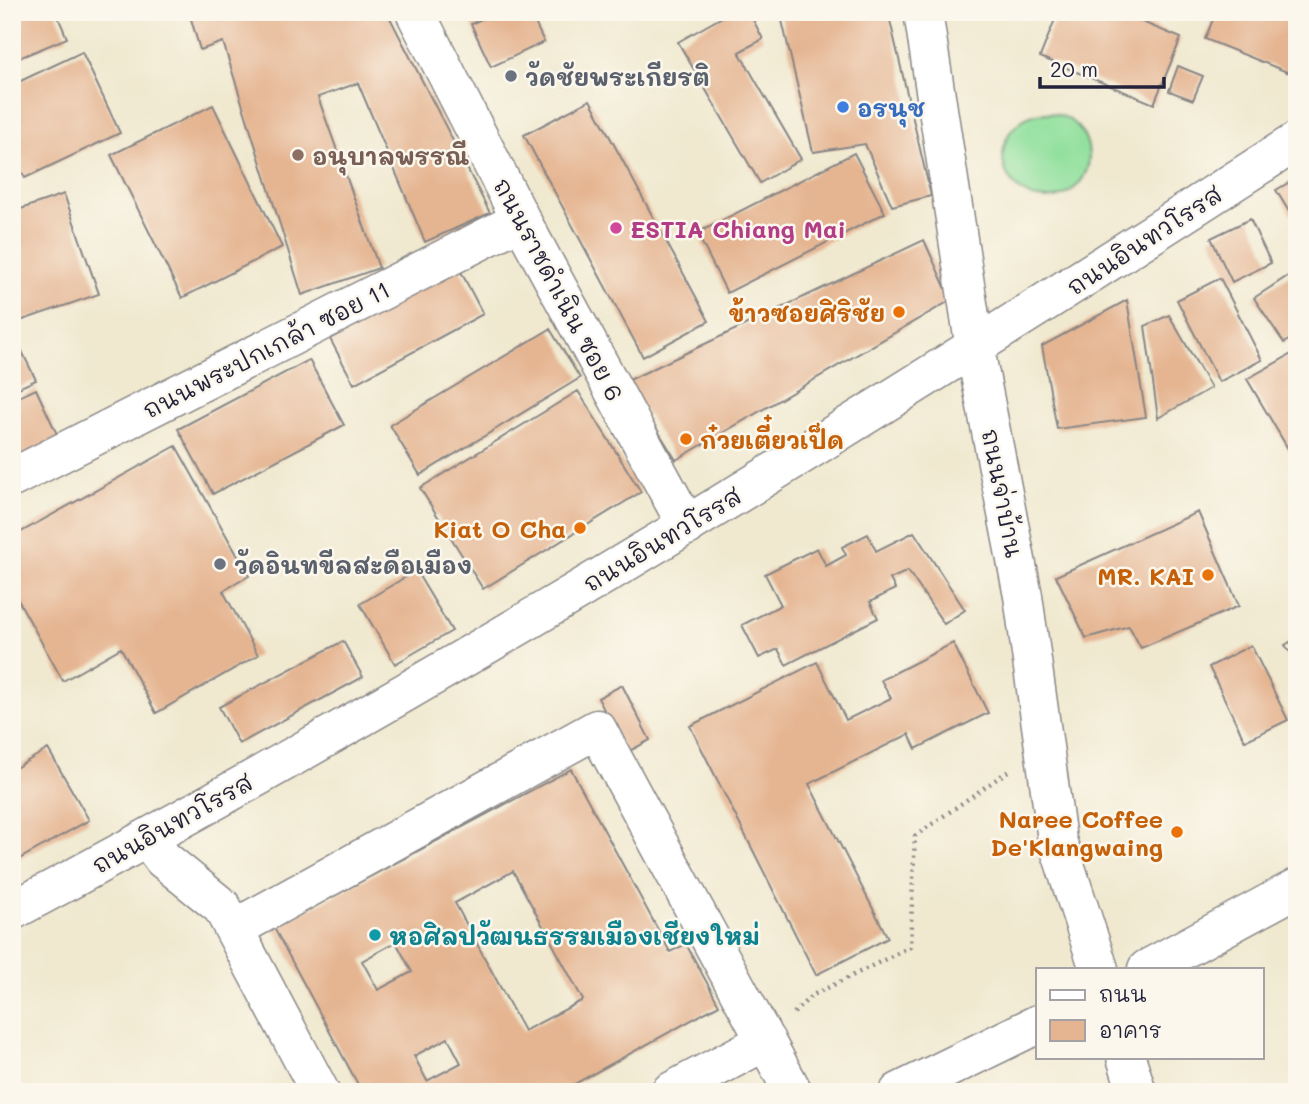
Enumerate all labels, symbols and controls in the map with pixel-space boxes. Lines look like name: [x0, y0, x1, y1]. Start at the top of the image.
scale bar: [1040, 46, 1164, 90]
text: 20 m: [1050, 55, 1098, 82]
place label: วัดชัยพระเกียรติ: [525, 60, 710, 92]
marker: วัดชัยพระเกียรติ: [503, 68, 519, 84]
place label: อรนุช: [857, 92, 925, 128]
marker: อรนุช: [835, 99, 851, 115]
place label: อนุบาลพรรณี: [312, 140, 469, 176]
marker: อนุบาลพรรณี: [290, 147, 306, 163]
street label: ถนนราชดำเนิน ซอย 6: [487, 172, 631, 406]
street label: ถนนอินทวโรรส: [1060, 178, 1228, 302]
place label: ESTIA Chiang Mai: [630, 213, 846, 244]
marker: ESTIA Chiang Mai: [608, 220, 624, 236]
street label: ถนนพระปกเกล้า ซอย 11: [137, 273, 395, 425]
place label: ข้าวซอยศิริชัย: [728, 297, 885, 328]
marker: ข้าวซอยศิริชัย: [891, 304, 907, 320]
place label: ก๋วยเตี๋ยวเป็ด: [700, 414, 844, 455]
street label: ถนนจ่าบ้าน: [975, 426, 1031, 560]
marker: ก๋วยเตี๋ยวเป็ด: [678, 431, 694, 447]
street label: ถนนอินทวโรรส: [577, 480, 747, 598]
place label: Kiat O Cha: [433, 513, 566, 544]
marker: Kiat O Cha: [572, 520, 588, 536]
place label: วัดอินทขีลสะดือเมือง: [234, 548, 472, 580]
marker: วัดอินทขีลสะดือเมือง: [212, 556, 228, 572]
place label: MR. KAI: [1097, 560, 1194, 591]
marker: MR. KAI: [1200, 567, 1216, 583]
street label: ถนนอินทวโรรส: [86, 766, 258, 880]
place label: Naree Coffee De'Klangwaing: [991, 803, 1163, 862]
marker: Naree Coffee De'Klangwaing: [1169, 824, 1185, 840]
place label: หอศิลปวัฒนธรรมเมืองเชียงใหม่: [389, 919, 760, 951]
marker: หอศิลปวัฒนธรรมเมืองเชียงใหม่: [367, 927, 383, 943]
legend: [1036, 968, 1264, 1058]
text: ถนน: [1099, 980, 1147, 1007]
text: อาคาร: [1099, 1016, 1162, 1043]

